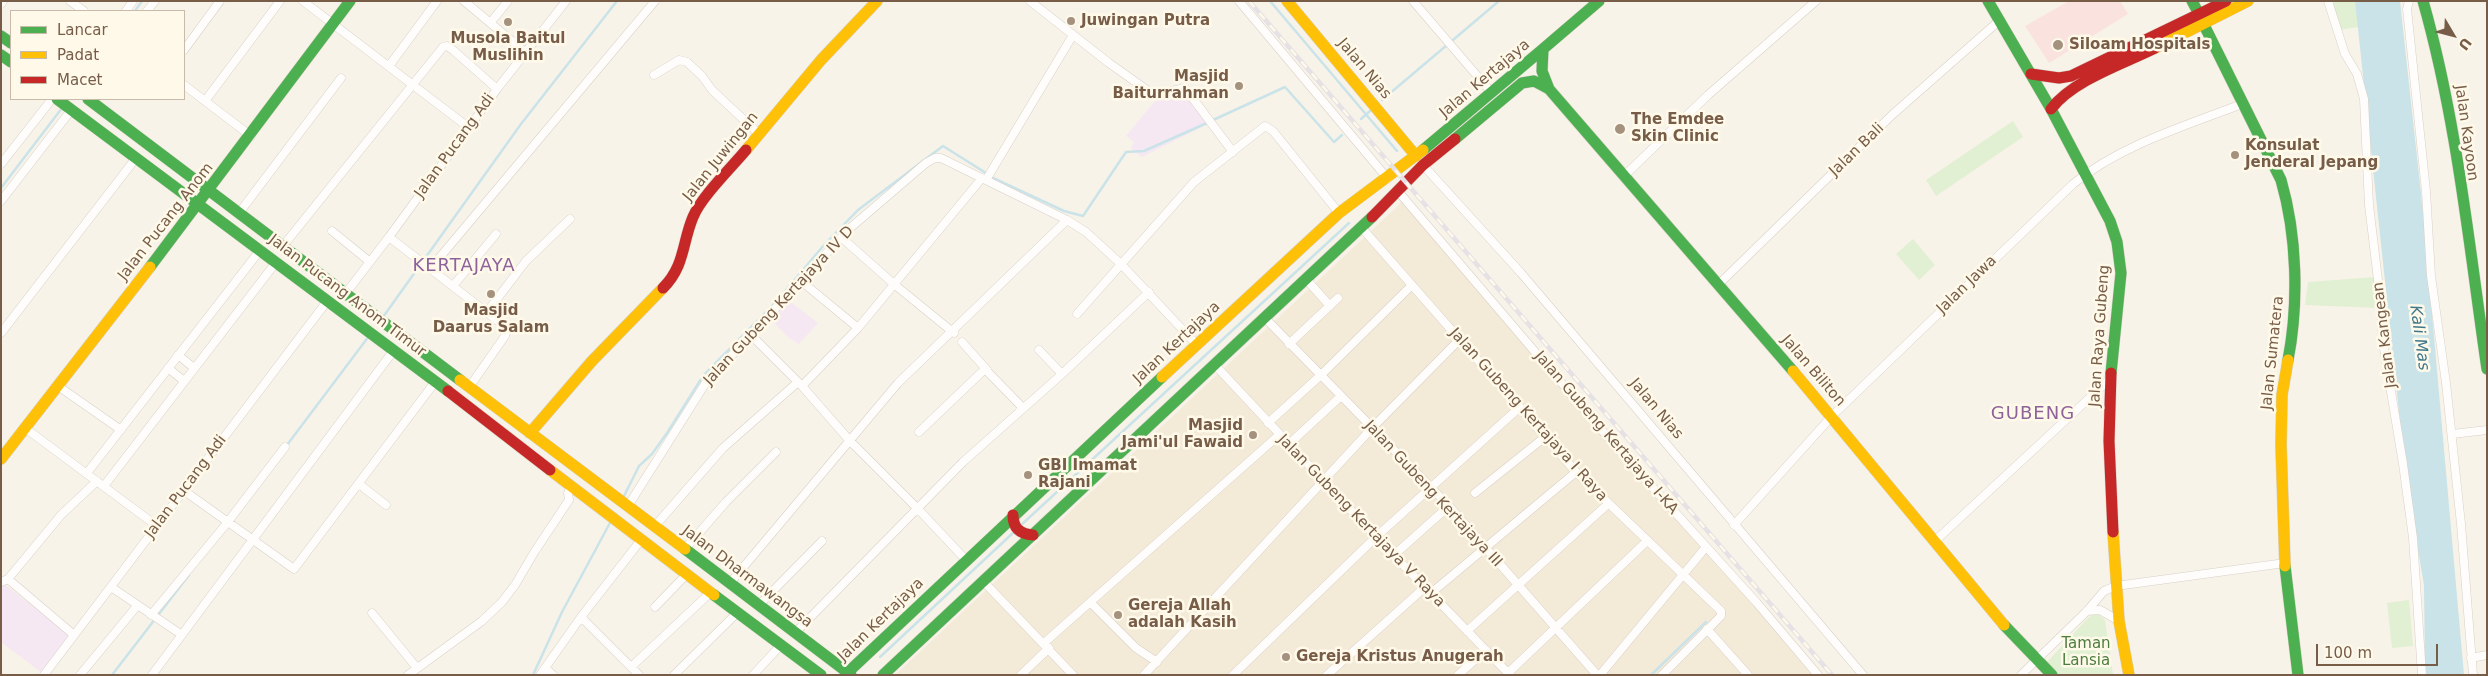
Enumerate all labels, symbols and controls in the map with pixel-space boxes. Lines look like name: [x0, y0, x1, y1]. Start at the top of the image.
legend: [10, 10, 185, 100]
north arrow: [2428, 10, 2478, 60]
place label: Juwingan Putra: [1081, 12, 1210, 30]
marker: Juwingan Putra: [1065, 15, 1077, 27]
marker: Musola Baitul Muslihin: [502, 16, 514, 28]
text: Lancar: [57, 21, 108, 39]
place label: Musola Baitul Muslihin: [450, 30, 566, 65]
street label: Jalan Nias: [1333, 35, 1395, 103]
text: U: [2455, 35, 2475, 53]
street label: Jalan Kertajaya: [1436, 36, 1534, 122]
place label: Siloam Hospitals: [2069, 36, 2210, 54]
marker: Siloam Hospitals: [2051, 38, 2065, 52]
text: Padat: [57, 46, 99, 64]
place label: Masjid Baiturrahman: [1112, 68, 1229, 103]
text: Macet: [57, 71, 103, 89]
marker: Masjid Baiturrahman: [1233, 80, 1245, 92]
street label: Jalan Kayoon: [2450, 84, 2482, 182]
street label: Jalan Pucang Adi: [411, 90, 499, 202]
street label: Jalan Juwingan: [680, 109, 762, 205]
place label: The Emdee Skin Clinic: [1631, 111, 1724, 146]
street label: Jalan Bali: [1826, 120, 1888, 180]
marker: The Emdee Skin Clinic: [1613, 122, 1627, 136]
place label: Konsulat Jenderal Jepang: [2245, 137, 2378, 172]
marker: Konsulat Jenderal Jepang: [2229, 149, 2241, 161]
street label: Jalan Pucang Anom: [114, 160, 218, 284]
street label: Jalan Gubeng Kertajaya IV D: [700, 222, 858, 390]
street label: Jalan Pucang Anom Timur: [265, 231, 429, 361]
street label: Jalan Jawa: [1933, 252, 2001, 318]
district label: KERTAJAYA: [411, 255, 517, 277]
street label: Jalan Raya Gubeng: [2086, 264, 2114, 408]
street label: Jalan Kangean: [2370, 281, 2400, 389]
marker: Masjid Daarus Salam: [485, 288, 497, 300]
street label: Jalan Sumatera: [2258, 295, 2288, 411]
street label: Jalan Kertajaya: [1130, 298, 1224, 388]
place label: Masjid Daarus Salam: [433, 302, 549, 337]
water label: Kali Mas: [2405, 304, 2433, 372]
street label: Jalan Gubeng Kertajaya I Raya: [1445, 325, 1611, 505]
street label: Jalan Biliton: [1777, 332, 1849, 410]
street label: Jalan Gubeng Kertajaya I-KA: [1530, 348, 1682, 518]
street label: Jalan Nias: [1625, 375, 1687, 443]
district label: GUBENG: [1990, 403, 2076, 425]
place label: Masjid Jami'ul Fawaid: [1122, 417, 1243, 452]
street label: Jalan Gubeng Kertajaya III: [1360, 417, 1506, 571]
marker: Masjid Jami'ul Fawaid: [1247, 429, 1259, 441]
street label: Jalan Gubeng Kertajaya V Raya: [1274, 431, 1448, 611]
street label: Jalan Pucang Adi: [141, 432, 231, 542]
place label: GBI Imamat Rajani: [1038, 457, 1137, 492]
marker: GBI Imamat Rajani: [1022, 469, 1034, 481]
street label: Jalan Dharmawangsa: [678, 522, 816, 632]
street label: Jalan Kertajaya: [834, 575, 928, 665]
place label: Gereja Allah adalah Kasih: [1128, 597, 1237, 632]
marker: Gereja Allah adalah Kasih: [1112, 609, 1124, 621]
scale bar: [2318, 634, 2440, 666]
park label: Taman Lansia: [2061, 635, 2111, 670]
text: 100 m: [2324, 644, 2372, 662]
place label: Gereja Kristus Anugerah: [1296, 648, 1504, 666]
marker: Gereja Kristus Anugerah: [1280, 651, 1292, 663]

